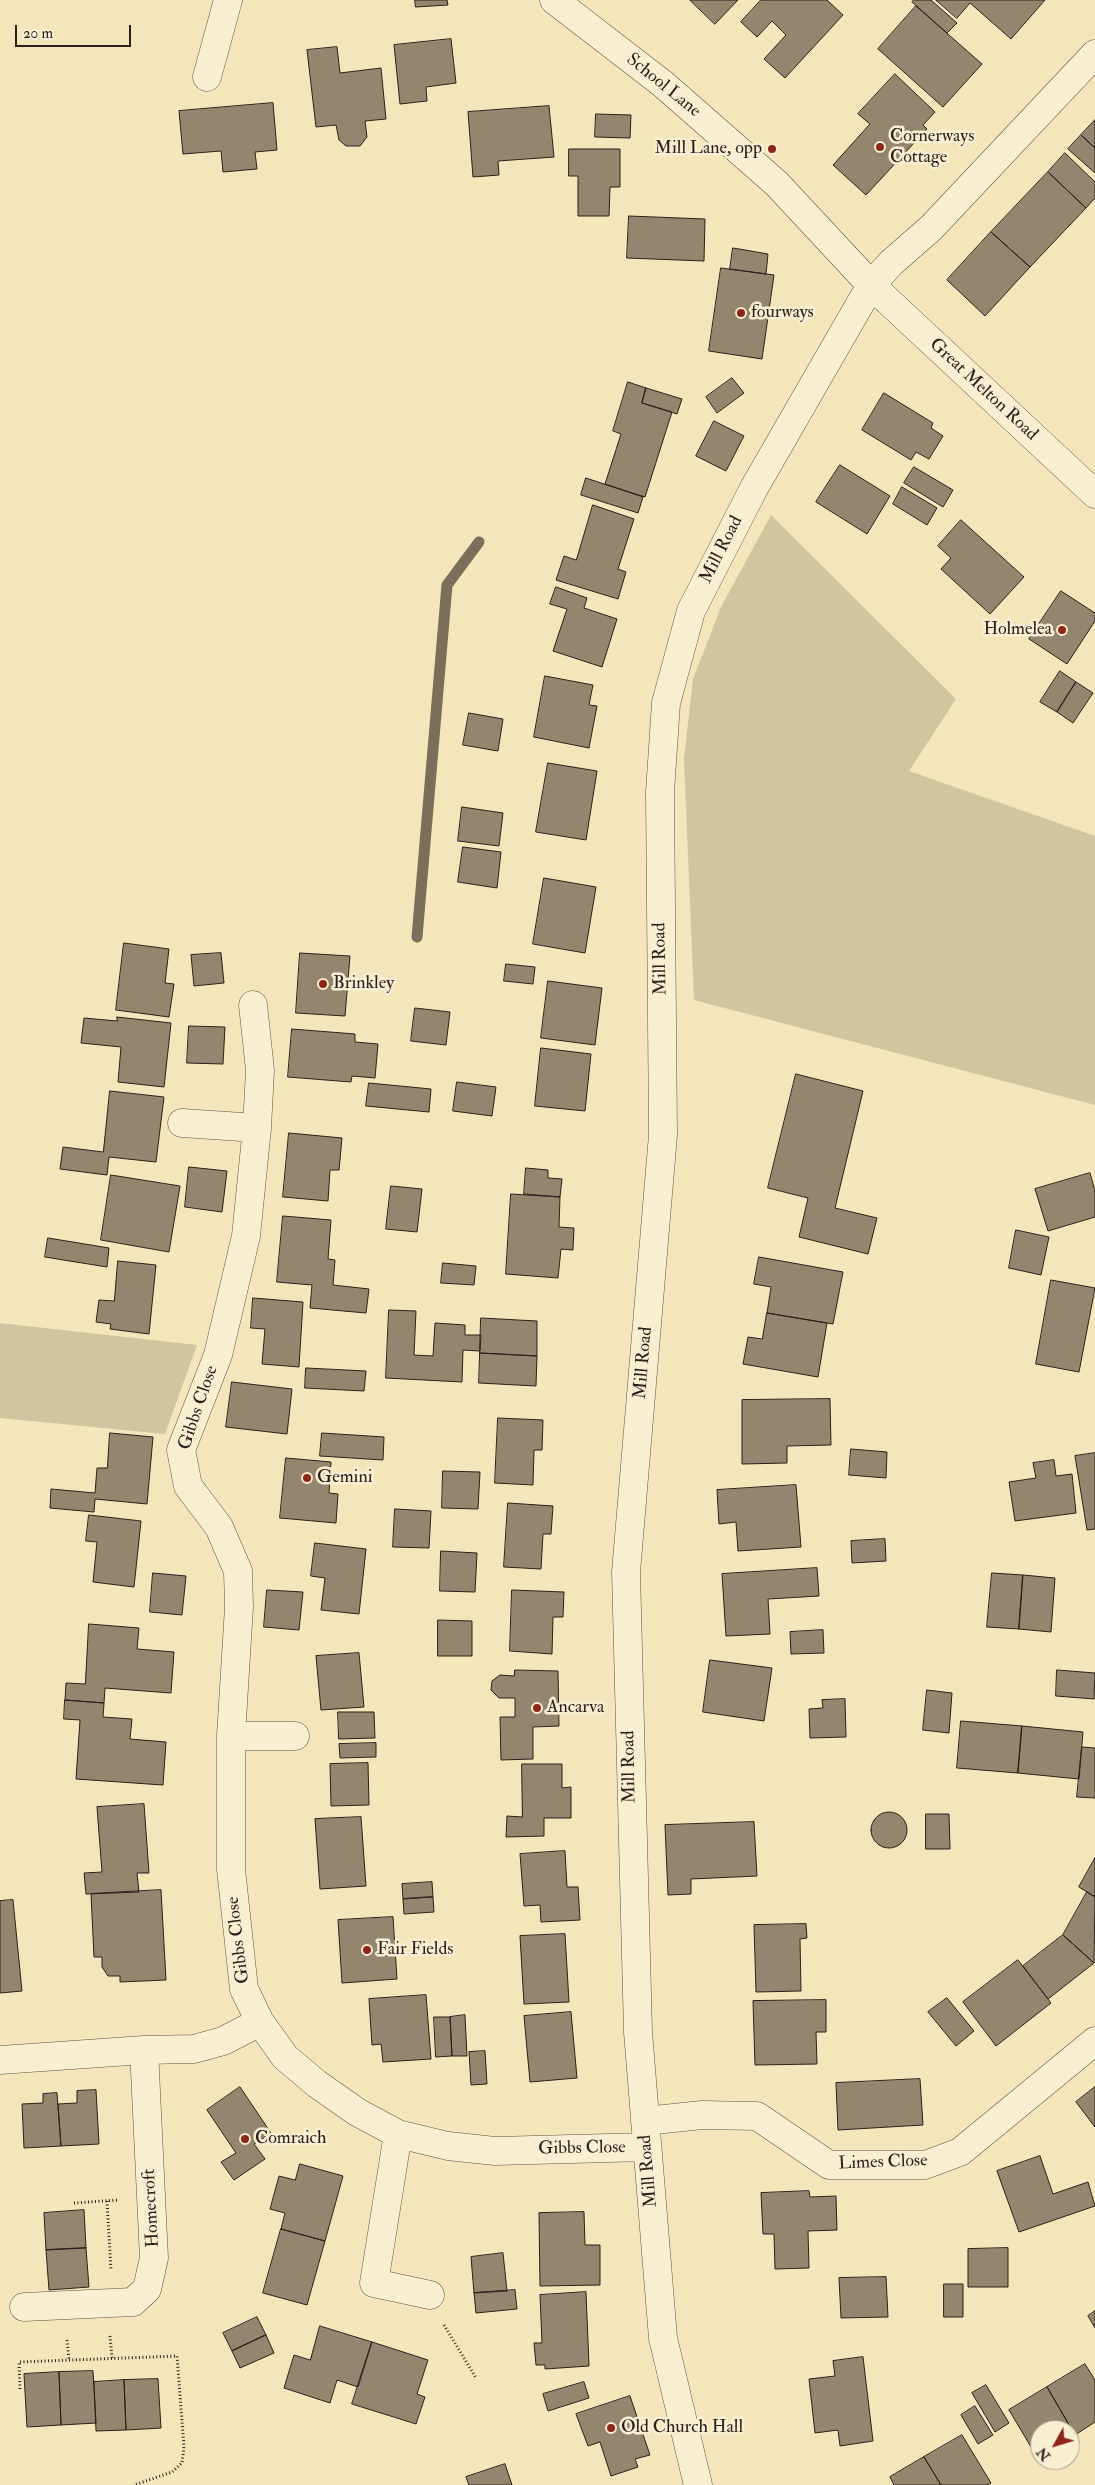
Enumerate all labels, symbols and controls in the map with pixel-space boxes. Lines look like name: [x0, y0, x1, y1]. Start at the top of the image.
scale bar: [18, 15, 134, 47]
text: 20 m: [23, 24, 53, 43]
street label: School Lane: [621, 49, 705, 123]
place label: Cornerways Cottage: [890, 126, 974, 168]
place label: Mill Lane, opp: [655, 138, 762, 160]
marker: Cornerways Cottage: [874, 141, 886, 153]
marker: Mill Lane, opp: [766, 143, 778, 155]
place label: fourways: [751, 302, 814, 324]
marker: fourways: [735, 307, 747, 319]
street label: Great Melton Road: [924, 334, 1042, 446]
street label: Mill Road: [696, 513, 748, 587]
place label: Holmelea: [983, 619, 1052, 641]
marker: Holmelea: [1056, 624, 1068, 636]
street label: Mill Road: [650, 922, 672, 996]
place label: Brinkley: [333, 973, 394, 995]
marker: Brinkley: [317, 978, 329, 990]
street label: Mill Road: [630, 1326, 658, 1400]
street label: Gibbs Close: [175, 1363, 223, 1453]
place label: Gemini: [317, 1467, 372, 1489]
marker: Gemini: [301, 1472, 313, 1484]
place label: Ancarva: [547, 1697, 604, 1719]
marker: Ancarva: [531, 1702, 543, 1714]
street label: Mill Road: [619, 1730, 641, 1804]
street label: Gibbs Close: [223, 1895, 255, 1985]
place label: Fair Fields: [377, 1939, 453, 1961]
marker: Fair Fields: [361, 1944, 373, 1956]
place label: Comraich: [255, 2128, 326, 2150]
marker: Comraich: [239, 2133, 251, 2145]
street label: Mill Road: [635, 2134, 663, 2208]
street label: Gibbs Close: [538, 2137, 626, 2161]
street label: Limes Close: [838, 2151, 928, 2175]
street label: Homecroft: [139, 2168, 165, 2248]
place label: Old Church Hall: [621, 2417, 743, 2439]
north arrow: [1030, 2420, 1080, 2470]
marker: Old Church Hall: [605, 2422, 617, 2434]
text: N: [1033, 2444, 1054, 2464]

